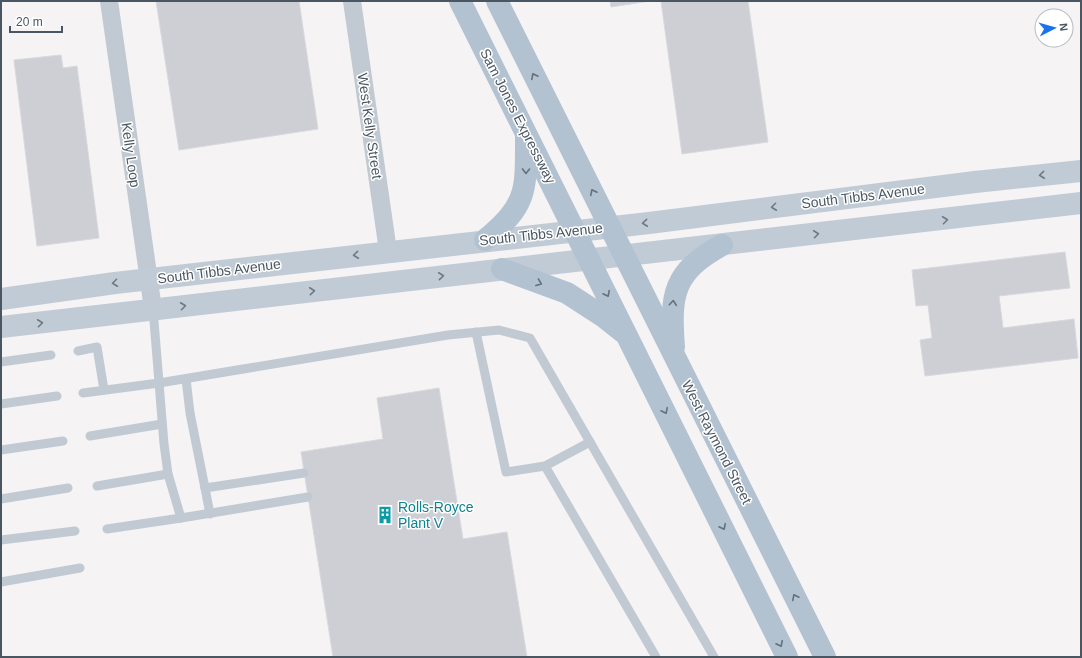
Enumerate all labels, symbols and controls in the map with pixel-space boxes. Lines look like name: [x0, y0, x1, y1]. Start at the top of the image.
scale bar: [10, 8, 62, 34]
north arrow: [1034, 8, 1074, 48]
text: 20 m: [16, 15, 43, 29]
text: N: [1058, 22, 1070, 32]
street label: Sam Jones Expressway: [477, 46, 559, 186]
street label: West Kelly Street: [355, 72, 385, 180]
one-way arrow: [532, 73, 539, 80]
street label: Kelly Loop: [119, 122, 144, 189]
one-way arrow: [522, 168, 530, 174]
one-way arrow: [1039, 171, 1045, 180]
street label: South Tibbs Avenue: [800, 180, 926, 212]
one-way arrow: [590, 189, 598, 196]
one-way arrow: [771, 202, 777, 211]
one-way arrow: [942, 215, 948, 224]
one-way arrow: [642, 218, 648, 227]
street label: South Tibbs Avenue: [478, 220, 604, 248]
one-way arrow: [813, 230, 819, 239]
one-way arrow: [353, 250, 359, 259]
street label: South Tibbs Avenue: [156, 255, 282, 287]
one-way arrow: [438, 272, 444, 281]
one-way arrow: [112, 278, 118, 287]
one-way arrow: [535, 279, 542, 287]
one-way arrow: [309, 287, 315, 296]
one-way arrow: [602, 290, 609, 298]
one-way arrow: [669, 300, 678, 307]
one-way arrow: [180, 301, 186, 310]
one-way arrow: [37, 318, 43, 327]
street label: West Raymond Street: [679, 377, 755, 507]
one-way arrow: [660, 406, 668, 414]
place label: Rolls-Royce Plant V: [398, 499, 474, 531]
building icon: Rolls-Royce Plant V: [375, 505, 395, 525]
one-way arrow: [718, 523, 726, 530]
one-way arrow: [792, 594, 800, 601]
one-way arrow: [775, 639, 783, 647]

